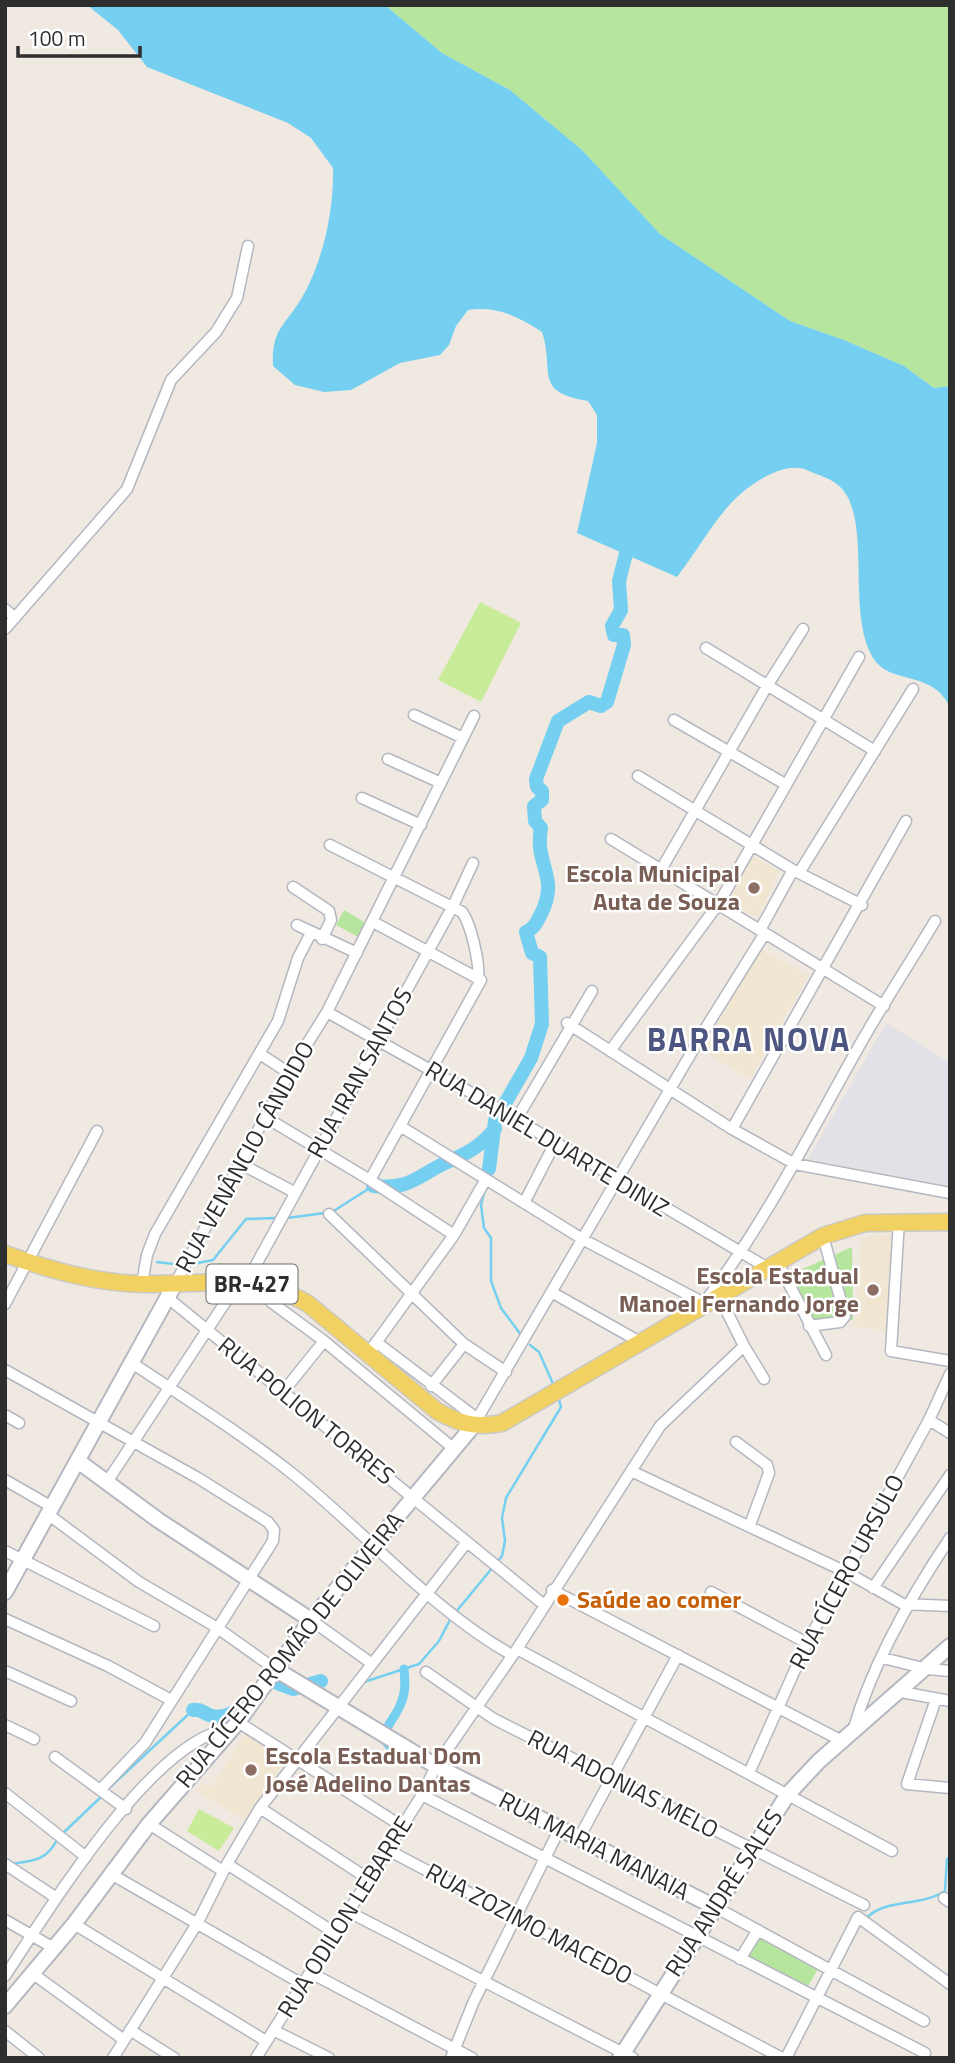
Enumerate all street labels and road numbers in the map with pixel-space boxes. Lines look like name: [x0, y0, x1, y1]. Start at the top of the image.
street label: RUA IRAN SANTOS: [297, 981, 421, 1164]
street label: RUA VENÂNCIO CÂNDIDO: [165, 1034, 323, 1279]
street label: RUA DANIEL DUARTE DINIZ: [419, 1051, 676, 1225]
road number: BR-427: [206, 1264, 298, 1303]
street label: RUA POLION TORRES: [211, 1328, 403, 1493]
street label: RUA CÍCERO URSULO: [779, 1468, 913, 1676]
street label: RUA CÍCERO ROMÃO DE OLIVEIRA: [166, 1504, 412, 1795]
street label: RUA ADONIAS MELO: [522, 1719, 725, 1847]
street label: RUA MARIA MANAIA: [493, 1781, 696, 1909]
street label: RUA ANDRÉ SALES: [655, 1801, 791, 1984]
street label: RUA ODILON LEBARRE: [267, 1809, 421, 2024]
street label: RUA ZOZIMO MACEDO: [419, 1853, 639, 1993]

